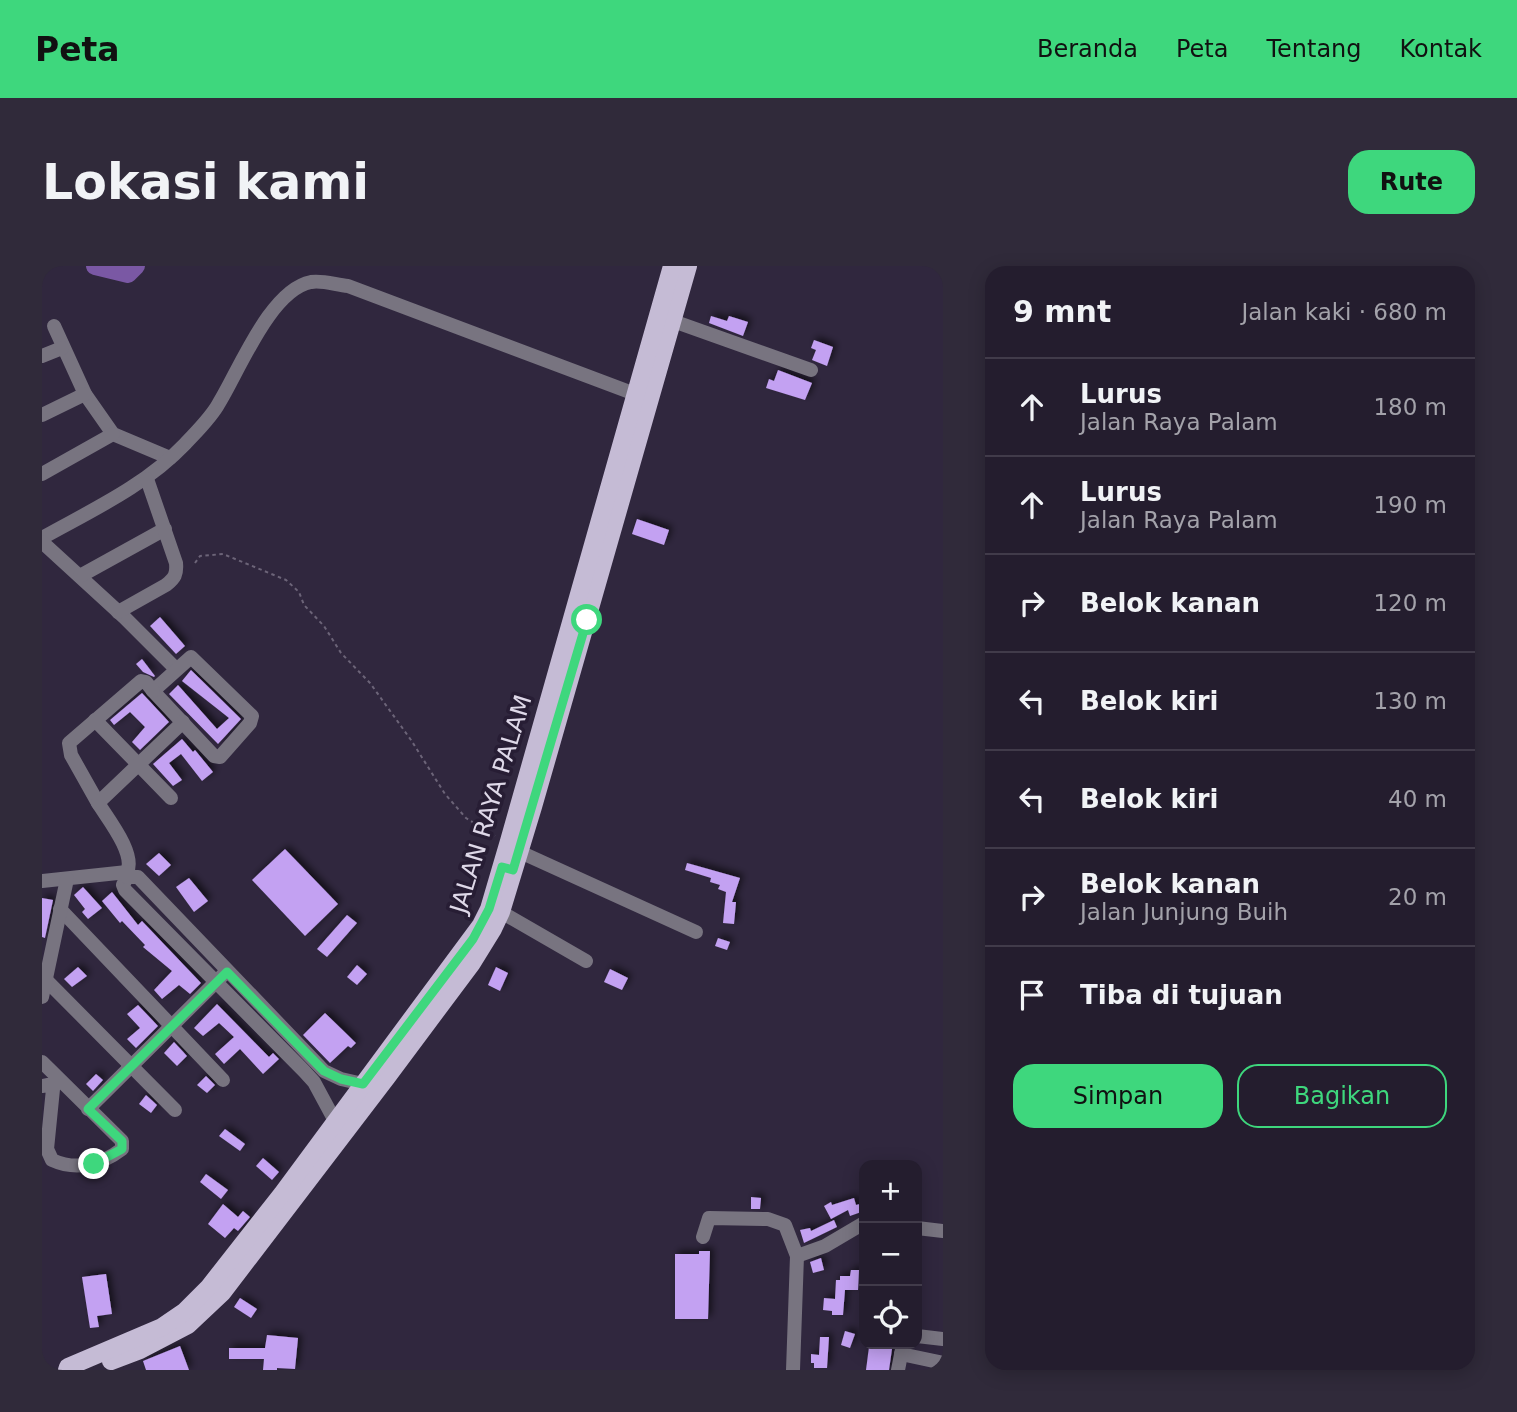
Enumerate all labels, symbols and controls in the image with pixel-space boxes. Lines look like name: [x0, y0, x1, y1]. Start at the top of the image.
text: Peta: [35, 30, 120, 69]
text: Beranda: [1037, 35, 1138, 63]
text: Peta: [1176, 35, 1228, 63]
text: Tentang: [1266, 35, 1362, 63]
text: Kontak: [1400, 35, 1482, 63]
button: Rute: [1348, 150, 1475, 214]
text: Lokasi kami: [42, 154, 369, 211]
text: 9 mnt: [1013, 294, 1111, 329]
text: Jalan kaki · 680 m: [1241, 299, 1447, 325]
text: Lurus: [1080, 379, 1162, 409]
icon: ahead: [1013, 388, 1051, 426]
text: 180 m: [1373, 394, 1447, 420]
text: Jalan Raya Palam: [1080, 409, 1278, 435]
text: Lurus: [1080, 477, 1162, 507]
icon: ahead: [1013, 486, 1051, 524]
text: 190 m: [1373, 492, 1447, 518]
text: Jalan Raya Palam: [1080, 507, 1278, 533]
icon: right: [1013, 584, 1051, 622]
text: Belok kanan: [1080, 588, 1260, 618]
text: 120 m: [1373, 590, 1447, 616]
route start: [571, 604, 602, 635]
icon: left: [1013, 682, 1051, 720]
text: Belok kiri: [1080, 686, 1219, 716]
text: 130 m: [1373, 688, 1447, 714]
street label: JALAN RAYA PALAM: [444, 692, 537, 918]
icon: left: [1013, 780, 1051, 818]
text: Belok kiri: [1080, 784, 1219, 814]
text: 40 m: [1388, 786, 1447, 812]
text: Belok kanan: [1080, 869, 1260, 899]
icon: right: [1013, 878, 1051, 916]
text: 20 m: [1388, 884, 1447, 910]
text: Jalan Junjung Buih: [1080, 899, 1288, 925]
icon: arrive: [1013, 976, 1051, 1014]
text: Tiba di tujuan: [1080, 980, 1283, 1010]
button: Simpan: [1013, 1064, 1223, 1128]
button: Bagikan: [1237, 1064, 1447, 1128]
route end: [78, 1148, 109, 1179]
map controls: [859, 1160, 922, 1349]
button: +: [859, 1160, 922, 1223]
button: −: [859, 1223, 922, 1286]
button: locate: [859, 1286, 922, 1349]

